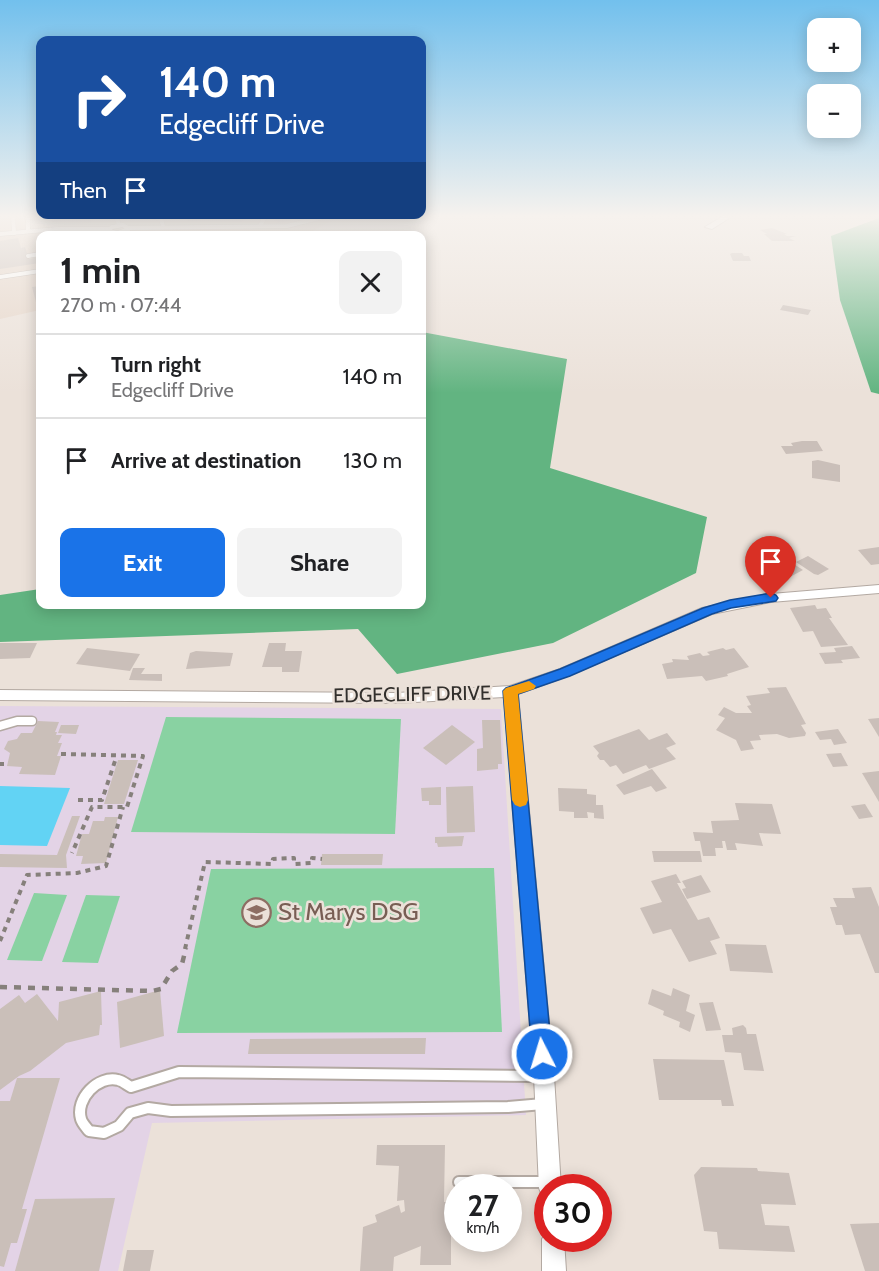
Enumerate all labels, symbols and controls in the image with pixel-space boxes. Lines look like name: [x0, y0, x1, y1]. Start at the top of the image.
map controls: [807, 18, 861, 138]
button: +: [807, 18, 861, 72]
text: 140 m: [159, 56, 276, 108]
icon: right: [60, 60, 138, 138]
button: −: [807, 84, 861, 138]
text: Edgecliff Drive: [159, 108, 325, 141]
icon: arrive: [119, 174, 152, 207]
text: Then: [60, 177, 107, 204]
text: 1 min: [60, 248, 141, 292]
button: close: [339, 251, 402, 314]
text: 270 m · 07:44: [60, 293, 181, 317]
text: Turn right: [111, 351, 201, 378]
icon: right: [60, 360, 93, 393]
text: 140 m: [343, 363, 402, 390]
text: Edgecliff Drive: [111, 378, 234, 402]
icon: arrive: [60, 444, 93, 477]
text: Arrive at destination: [111, 447, 301, 474]
text: 130 m: [343, 447, 402, 474]
button: Exit: [60, 528, 225, 597]
button: Share: [237, 528, 402, 597]
pin: [745, 536, 796, 598]
icon: arrive: [754, 545, 787, 578]
street label: EDGECLIFF DRIVE: [333, 681, 491, 707]
school or university icon: St Marys DSG: [241, 896, 273, 928]
place label: St Marys DSG: [278, 897, 419, 926]
position arrow: [510, 1022, 574, 1086]
speed limit sign: 30: [534, 1174, 612, 1252]
text: 27: [467, 1187, 499, 1224]
text: km/h: [467, 1219, 499, 1237]

